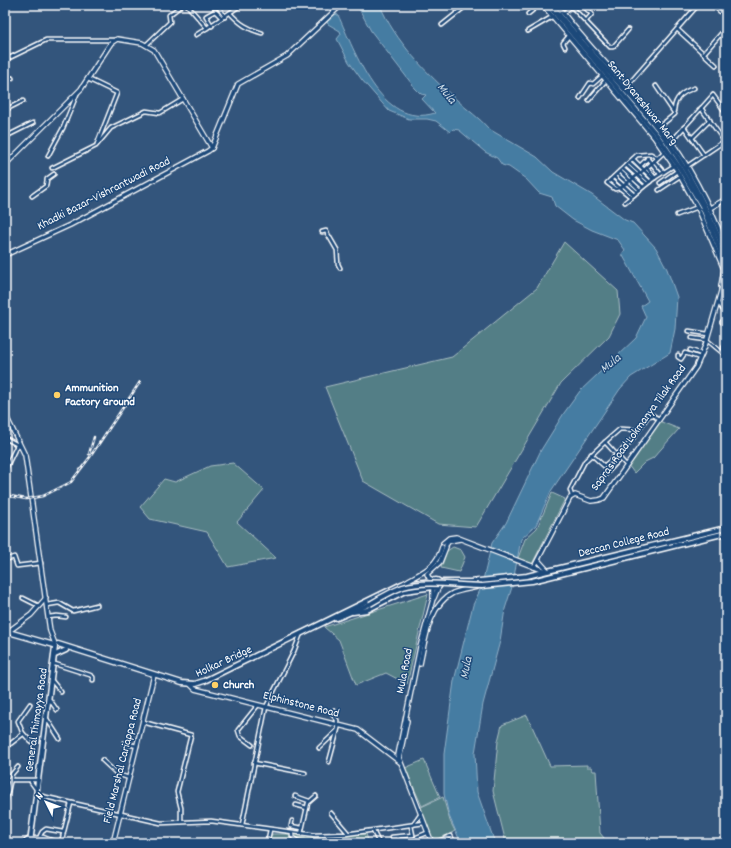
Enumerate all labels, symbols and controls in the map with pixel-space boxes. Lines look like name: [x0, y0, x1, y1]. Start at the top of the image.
street label: Sant Dyaneshwar Marg: [602, 57, 682, 149]
water label: Mula: [432, 79, 461, 109]
street label: Khadki Bazar-Vishrantwadi Road: [35, 153, 173, 235]
water label: Mula: [596, 349, 626, 378]
street label: Sapras Road Lokmanya Tilak Road: [587, 361, 691, 495]
place label: Ammunition Factory Ground: [65, 380, 135, 411]
marker: Ammunition Factory Ground: [52, 390, 62, 400]
street label: Deccan College Road: [577, 523, 671, 563]
street label: Holkar Bridge: [193, 641, 255, 683]
street label: Mula Road: [392, 647, 418, 695]
water label: Mula: [456, 654, 479, 681]
street label: General Thimayya Road: [21, 667, 53, 773]
place label: Church: [223, 677, 255, 694]
marker: Church: [210, 680, 220, 690]
street label: Elphinstone Road: [261, 687, 341, 723]
street label: Field Marshal Cariappa Road: [99, 697, 147, 825]
north arrow: [26, 782, 66, 822]
text: N: [32, 789, 48, 804]

